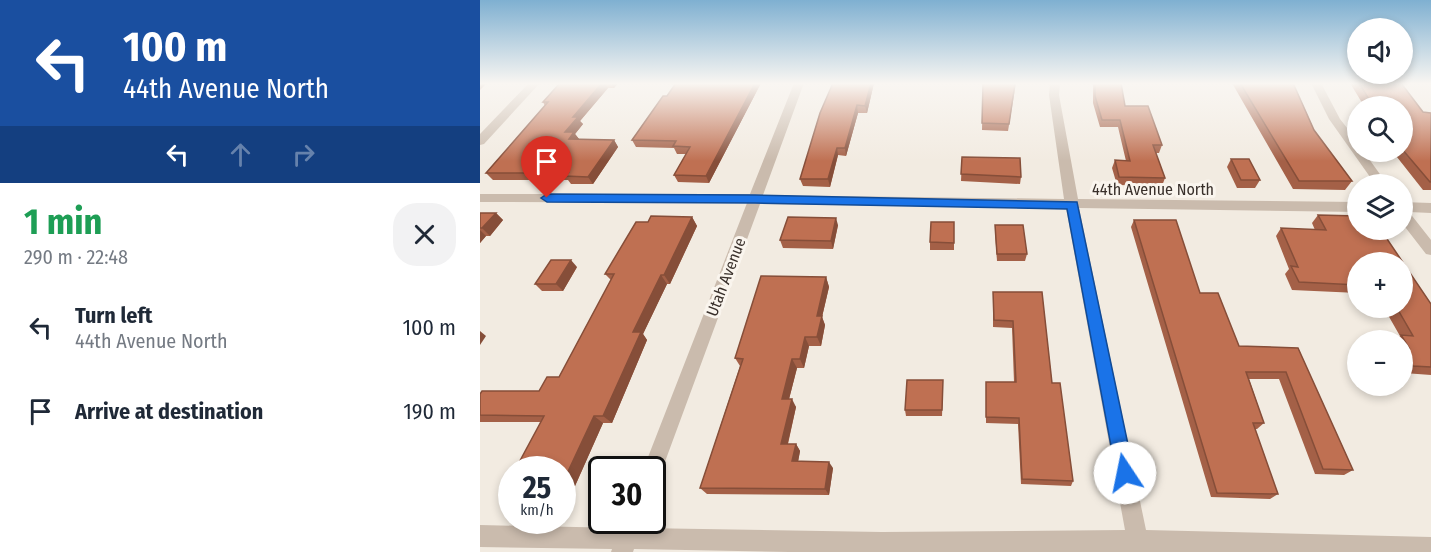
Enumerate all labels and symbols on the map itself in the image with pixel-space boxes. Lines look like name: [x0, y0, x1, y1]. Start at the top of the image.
pin: [521, 136, 572, 198]
street label: 44th Avenue North: [1092, 180, 1214, 199]
street label: Utah Avenue: [702, 235, 750, 319]
position arrow: [1093, 441, 1157, 505]
speed limit sign: 30: [588, 456, 666, 534]

